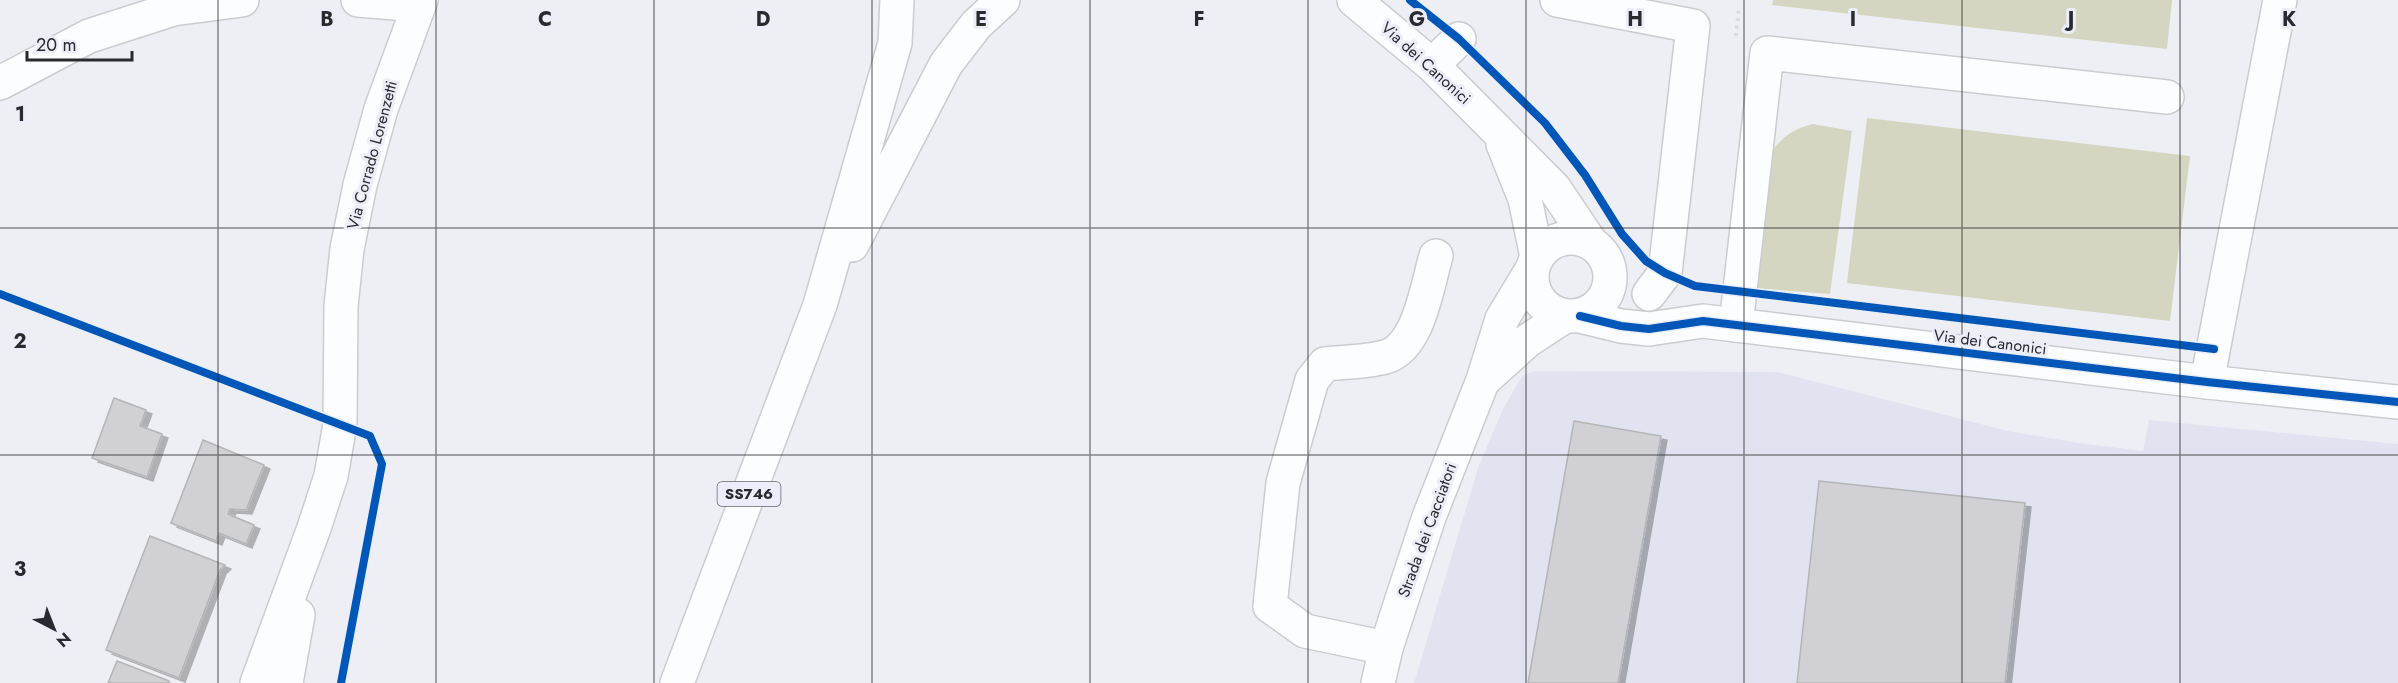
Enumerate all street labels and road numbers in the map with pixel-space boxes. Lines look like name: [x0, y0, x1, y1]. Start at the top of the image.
street label: Via dei Canonici: [1376, 16, 1476, 110]
street label: Via Corrado Lorenzetti: [341, 78, 403, 232]
street label: Via dei Canonici: [1932, 324, 2048, 360]
street label: Strada dei Cacciatori: [1392, 459, 1462, 601]
road number: SS746: [718, 482, 780, 506]

